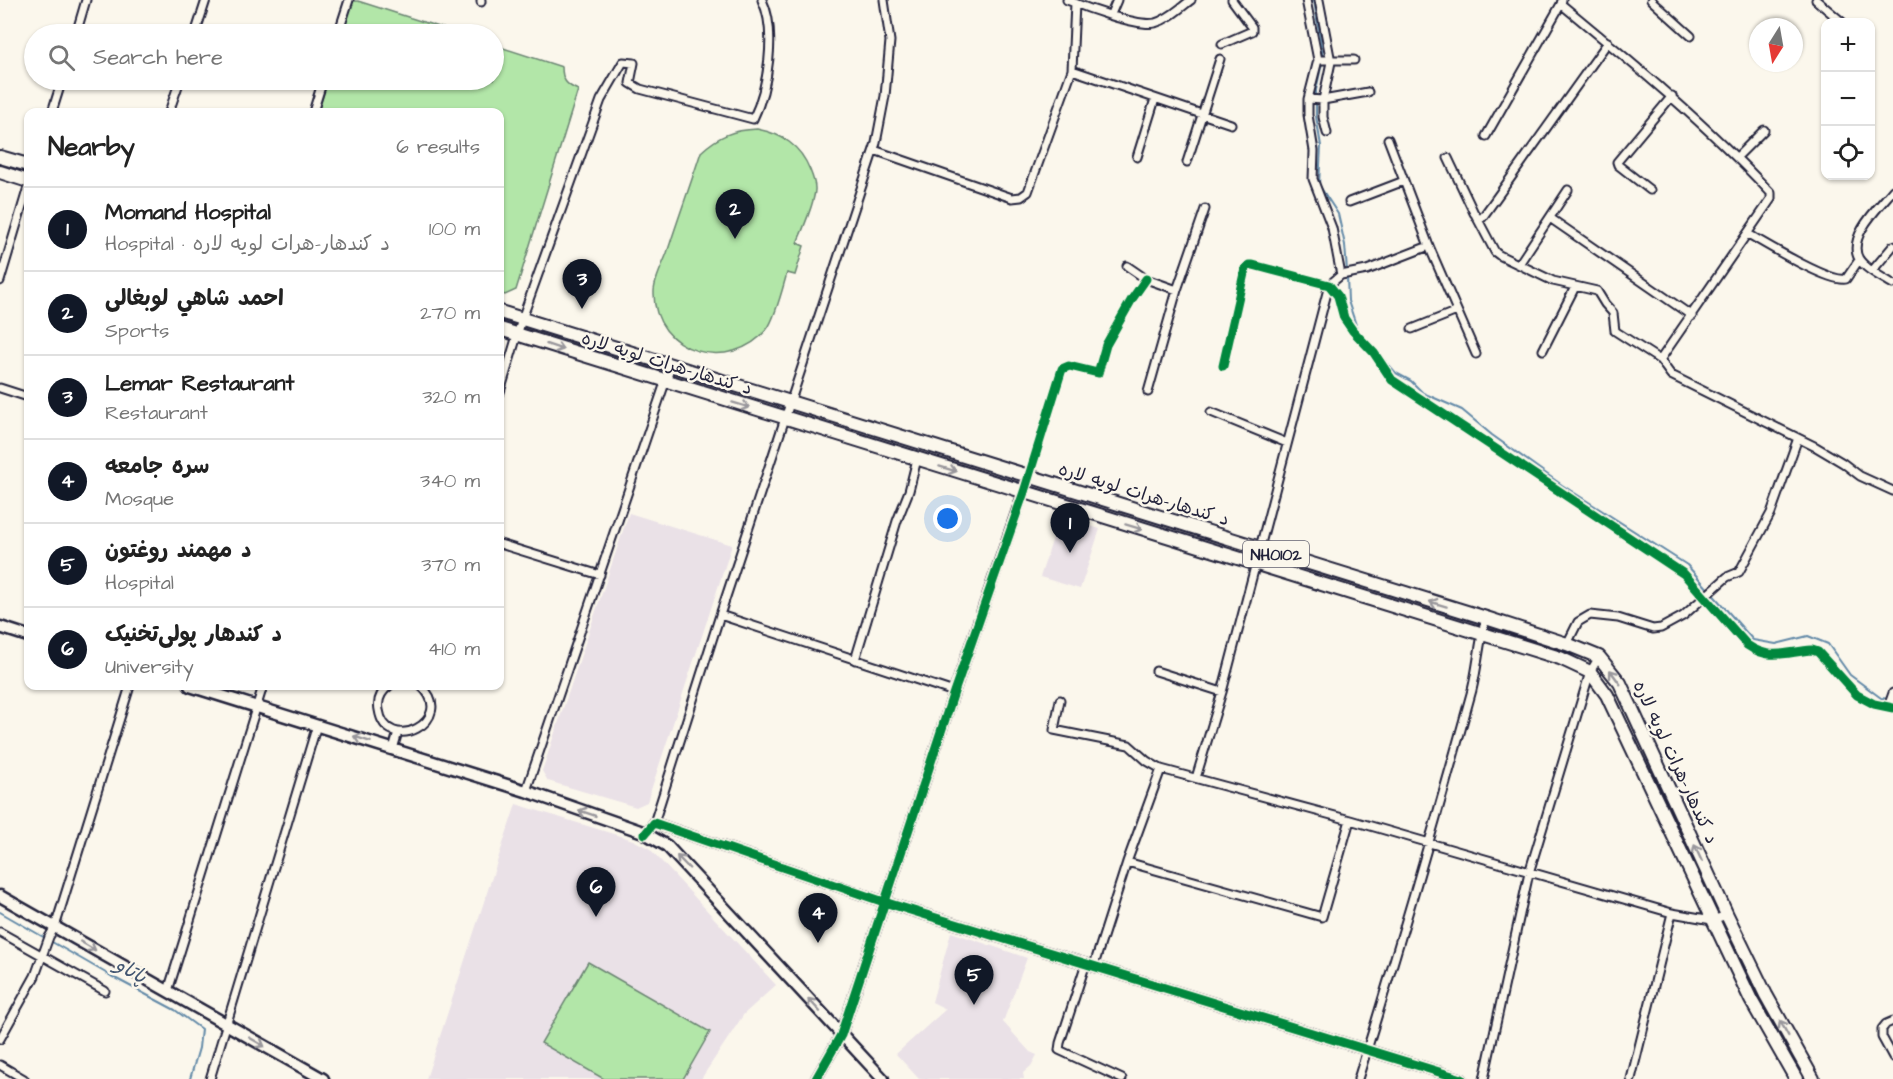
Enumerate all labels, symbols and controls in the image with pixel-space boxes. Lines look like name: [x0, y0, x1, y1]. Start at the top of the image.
north arrow: [1749, 18, 1803, 72]
map controls: [1821, 18, 1875, 180]
button: +: [1821, 18, 1875, 72]
search box: [24, 24, 504, 90]
icon: search: [45, 41, 78, 74]
text: Search here: [93, 42, 223, 73]
button: −: [1821, 72, 1875, 126]
button: locate: [1821, 126, 1875, 180]
text: Nearby: [48, 129, 135, 165]
text: 6 results: [396, 133, 480, 161]
pin: 2: [716, 190, 754, 239]
text: Momand Hospital: [105, 197, 271, 228]
text: 1: [66, 215, 69, 243]
text: 100 m: [429, 215, 480, 243]
text: Hospital · د کندهار-هرات لويه لاره: [105, 230, 390, 258]
pin: 3: [562, 260, 602, 309]
text: احمد شاهي لوبغالی: [105, 283, 284, 314]
text: 2: [62, 299, 73, 327]
text: 270 m: [420, 299, 480, 327]
text: Sports: [105, 317, 169, 345]
street label: د کندهار-هرات لويه لاره: [578, 326, 755, 401]
one-way arrow: [545, 342, 564, 353]
text: Lemar Restaurant: [105, 368, 295, 399]
text: 3: [62, 383, 73, 411]
text: 320 m: [422, 383, 480, 411]
text: Restaurant: [105, 399, 208, 427]
one-way arrow: [731, 400, 750, 411]
text: سره جامعه: [105, 451, 209, 482]
street label: د کندهار-هرات لويه لاره: [1055, 457, 1232, 532]
one-way arrow: [938, 464, 957, 475]
text: 4: [61, 467, 74, 495]
text: 340 m: [420, 467, 480, 495]
text: Mosque: [105, 485, 174, 513]
your location: [933, 504, 962, 533]
pin: 1: [1050, 504, 1090, 553]
one-way arrow: [1124, 522, 1143, 533]
text: د مهمند روغتون: [105, 535, 251, 566]
road number: NH0102: [1243, 541, 1309, 567]
text: 5: [60, 551, 75, 579]
text: 370 m: [421, 551, 480, 579]
text: Hospital: [105, 569, 174, 597]
one-way arrow: [1429, 598, 1448, 609]
text: د کندهار پولی‌تخنیک: [105, 619, 282, 650]
text: 6: [61, 635, 74, 663]
text: 410 m: [428, 635, 480, 663]
text: University: [105, 653, 194, 681]
one-way arrow: [1608, 670, 1621, 686]
street label: د کندهار-هرات لويه لاره: [1627, 677, 1724, 848]
one-way arrow: [353, 733, 372, 744]
one-way arrow: [579, 806, 597, 817]
one-way arrow: [1692, 845, 1703, 863]
one-way arrow: [675, 854, 690, 869]
pin: 6: [576, 868, 616, 917]
pin: 4: [798, 894, 838, 943]
one-way arrow: [79, 940, 96, 952]
water label: پاتاو: [107, 949, 152, 991]
pin: 5: [954, 956, 994, 1005]
one-way arrow: [807, 998, 821, 1013]
one-way arrow: [1778, 1020, 1790, 1037]
one-way arrow: [249, 1036, 266, 1048]

